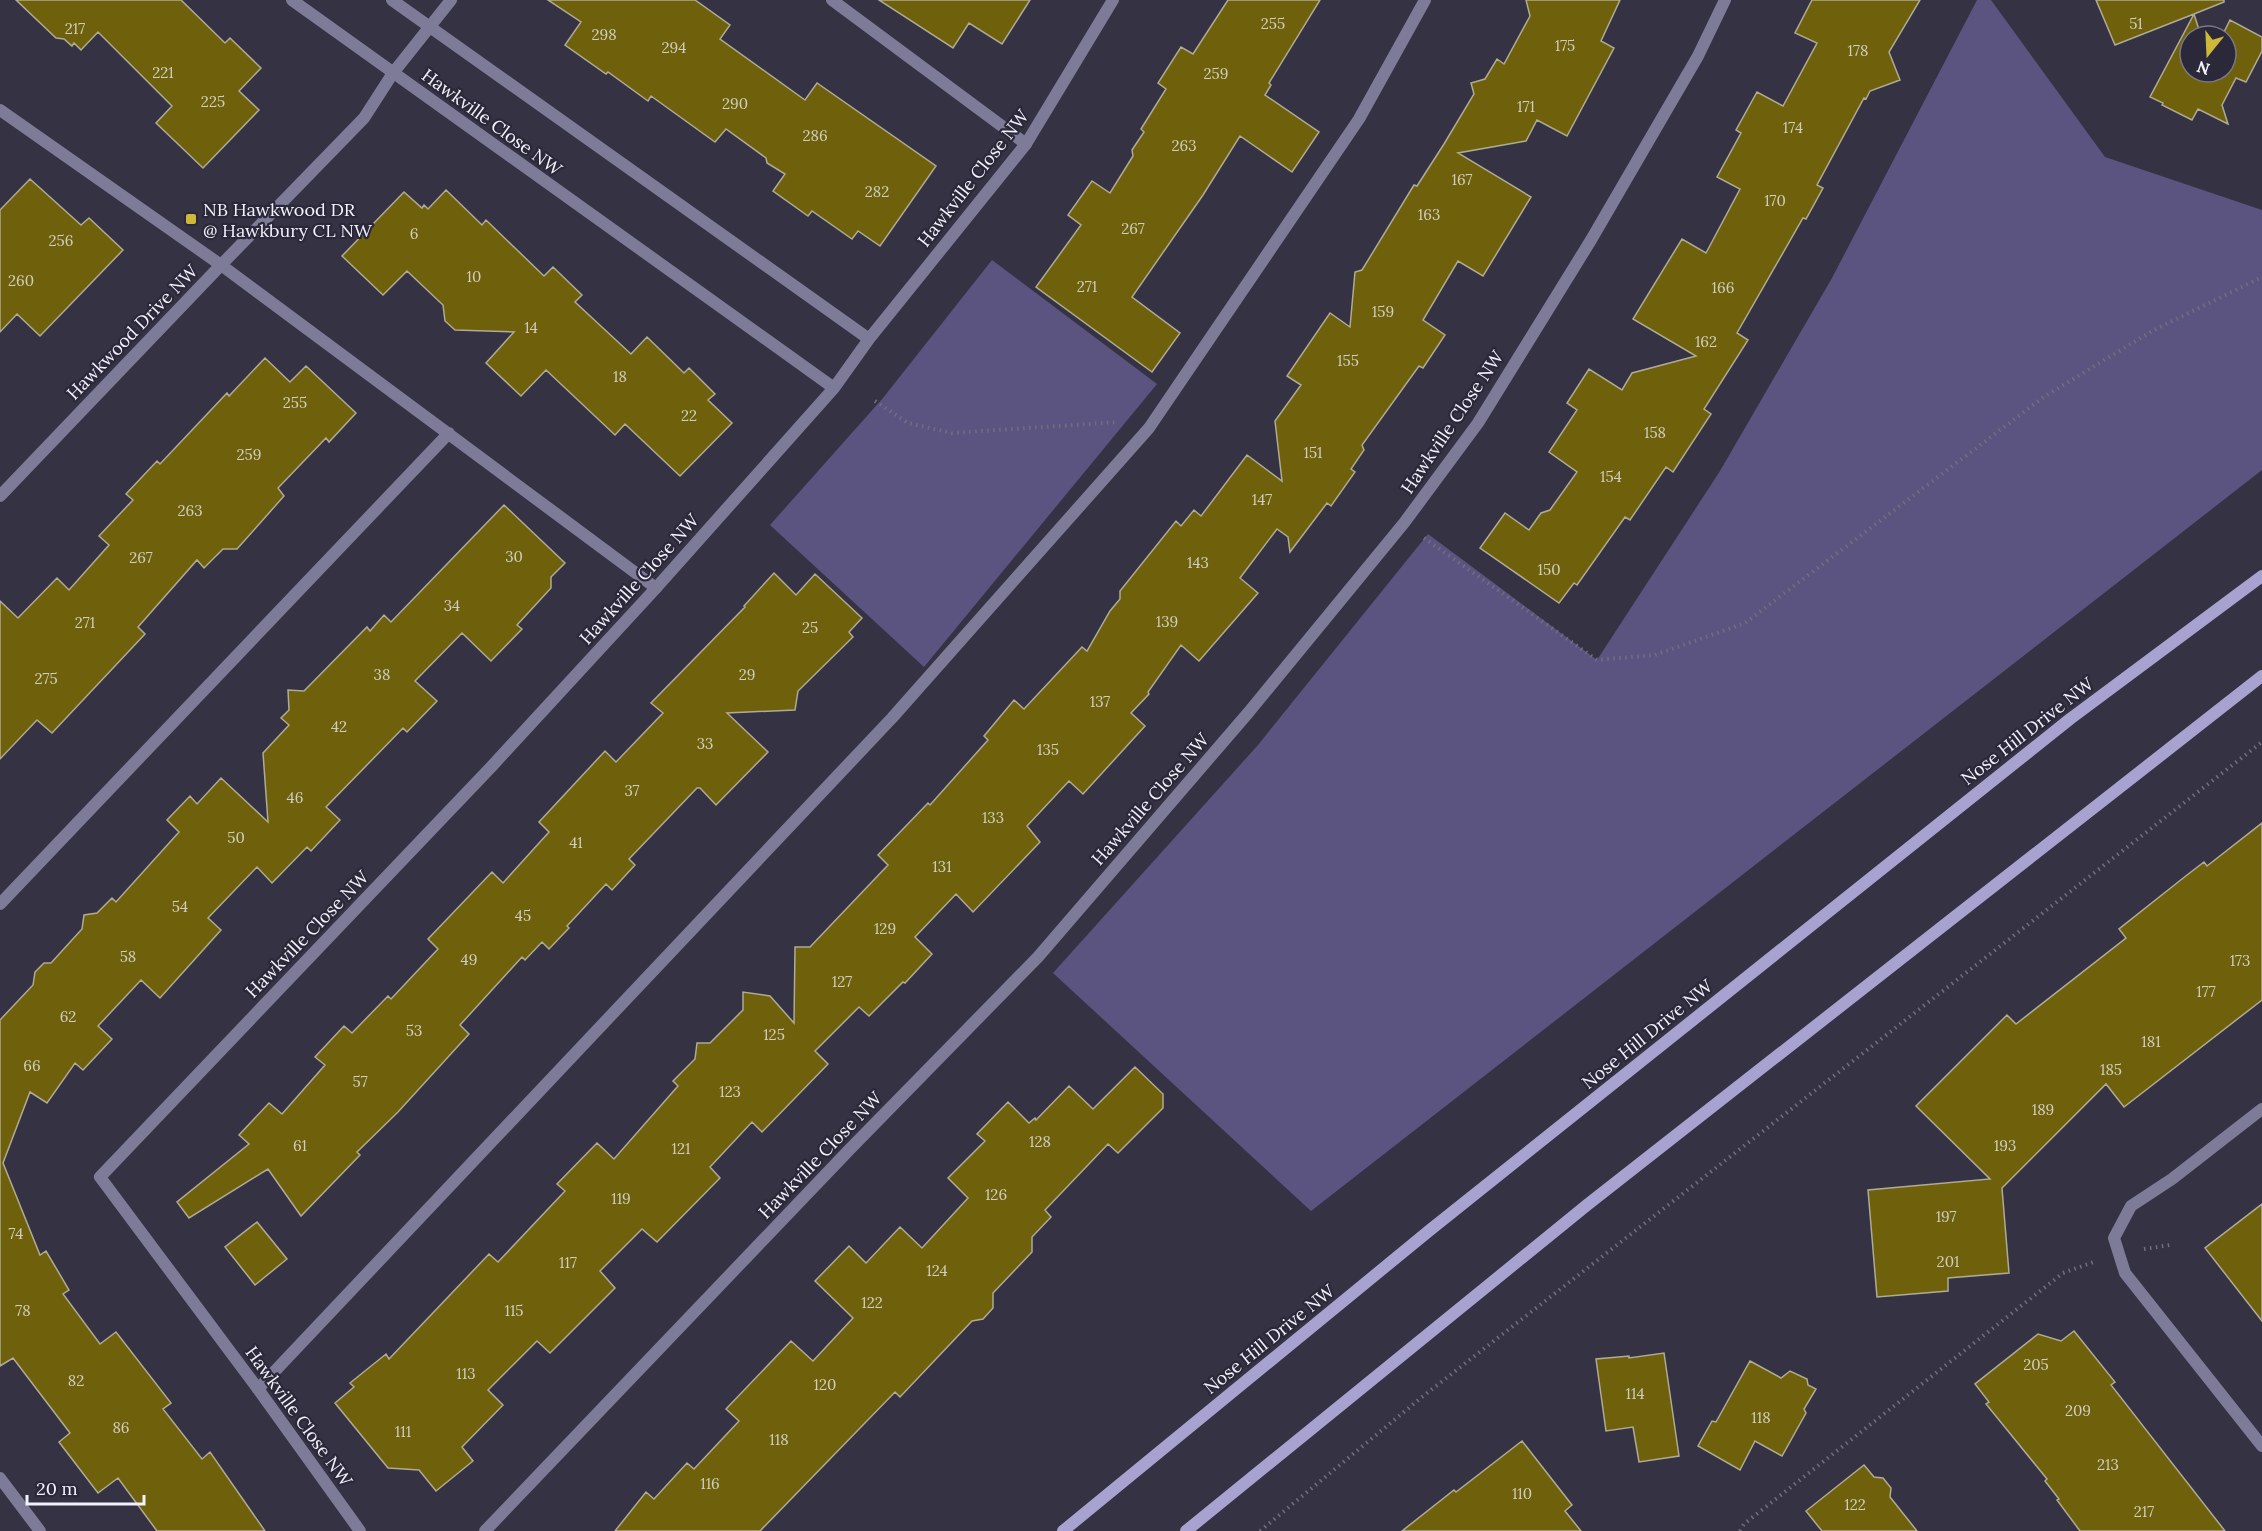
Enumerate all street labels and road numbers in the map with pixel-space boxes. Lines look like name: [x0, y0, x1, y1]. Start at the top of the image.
street label: Hawkville Close NW: [417, 63, 568, 181]
street label: Hawkville Close NW: [912, 104, 1034, 251]
street label: Hawkwood Drive NW: [62, 259, 203, 404]
street label: Hawkville Close NW: [1396, 345, 1509, 498]
street label: Hawkville Close NW: [574, 508, 704, 649]
street label: Nose Hill Drive NW: [1956, 671, 2099, 790]
street label: Hawkville Close NW: [1086, 727, 1214, 870]
street label: Hawkville Close NW: [240, 865, 374, 1002]
street label: Nose Hill Drive NW: [1577, 973, 1718, 1094]
street label: Hawkville Close NW: [753, 1086, 887, 1223]
street label: Nose Hill Drive NW: [1199, 1278, 1340, 1399]
street label: Hawkville Close NW: [240, 1341, 358, 1492]

